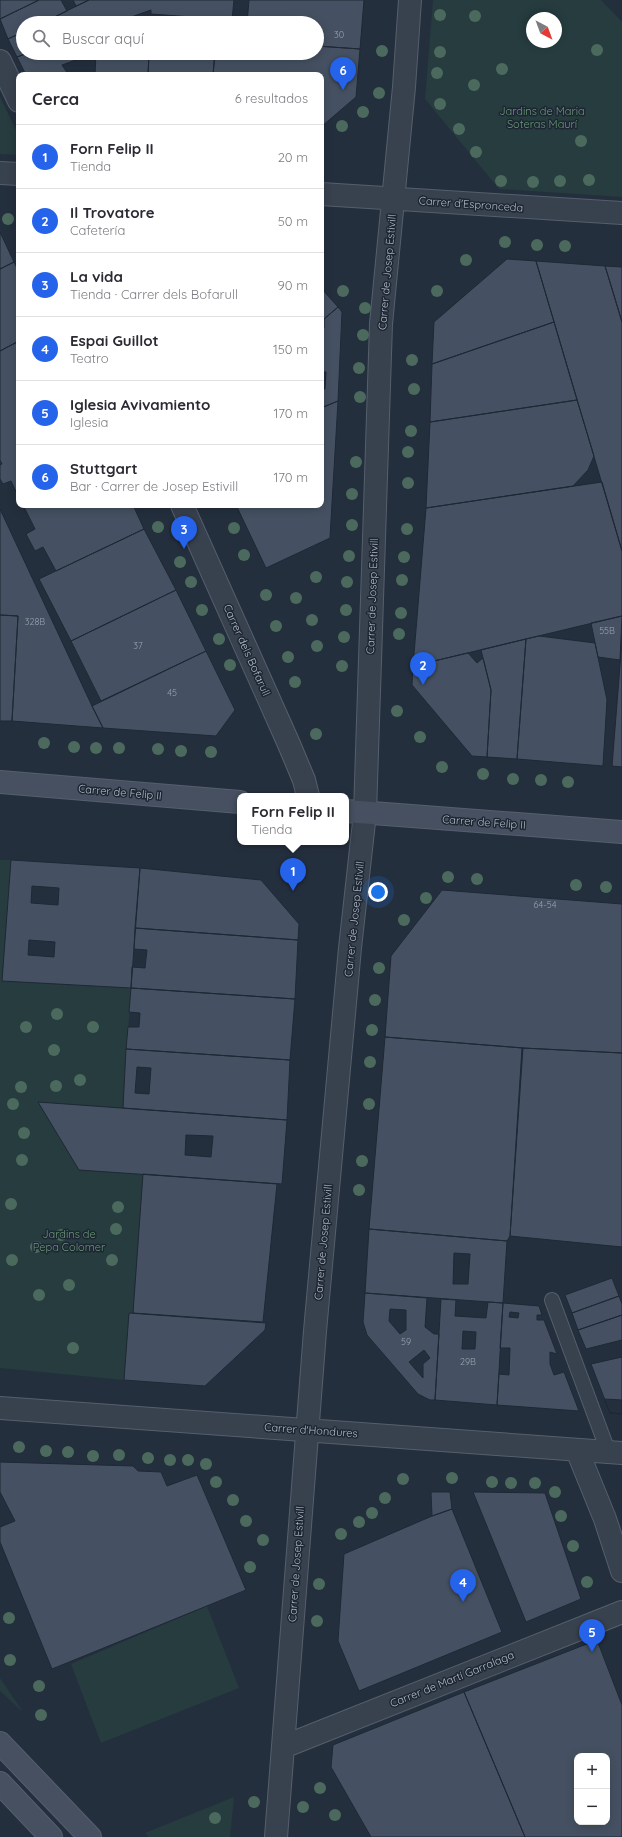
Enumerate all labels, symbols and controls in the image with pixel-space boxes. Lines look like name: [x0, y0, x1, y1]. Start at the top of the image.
north arrow: [526, 12, 562, 48]
search box: [16, 16, 324, 60]
icon: search: [30, 27, 52, 49]
text: Buscar aquí: [62, 29, 144, 48]
house number: 30: [334, 29, 344, 40]
pin: 6: [330, 57, 356, 90]
text: Cerca: [32, 88, 79, 109]
text: 6 resultados: [235, 90, 308, 106]
park label: Jardins de Maria Soteras Maurí: [499, 104, 585, 131]
text: Forn Felip II: [70, 139, 154, 158]
text: 1: [42, 149, 48, 165]
text: 20 m: [278, 149, 308, 165]
text: Tienda: [70, 158, 111, 174]
street label: Carrer d'Espronceda: [418, 193, 524, 215]
text: Il Trovatore: [70, 203, 155, 222]
text: 2: [41, 213, 49, 229]
text: 50 m: [278, 213, 308, 229]
street label: Carrer de Josep Estivill: [375, 214, 399, 330]
text: Cafetería: [70, 222, 125, 238]
text: La vida: [70, 267, 123, 286]
text: 3: [42, 277, 48, 293]
text: 90 m: [278, 277, 308, 293]
text: Tienda · Carrer dels Bofarull: [70, 286, 238, 302]
text: Espai Guillot: [70, 331, 159, 350]
text: 4: [41, 341, 49, 357]
text: 150 m: [273, 341, 308, 357]
text: Teatro: [70, 350, 109, 366]
text: Iglesia Avivamiento: [70, 395, 210, 414]
text: 5: [41, 405, 49, 421]
text: 170 m: [273, 405, 308, 421]
text: Iglesia: [70, 414, 108, 430]
text: Stuttgart: [70, 459, 138, 478]
text: 6: [41, 469, 49, 485]
text: 170 m: [273, 469, 308, 485]
text: Bar · Carrer de Josep Estivill: [70, 478, 238, 494]
pin: 3: [171, 516, 197, 549]
street label: Carrer de Josep Estivill: [363, 538, 381, 654]
street label: Carrer dels Bofarull: [220, 602, 274, 698]
house number: 328B: [25, 616, 45, 627]
house number: 55B: [599, 625, 615, 636]
house number: 37: [133, 640, 143, 651]
pin: 2: [410, 652, 436, 685]
house number: 45: [167, 687, 177, 698]
street label: Carrer de Felip II: [78, 781, 162, 803]
popup: [237, 793, 349, 845]
text: Forn Felip II: [251, 802, 335, 821]
street label: Carrer de Felip II: [442, 812, 526, 832]
text: Tienda: [251, 821, 292, 837]
pin: 1: [280, 858, 306, 891]
street label: Carrer de Josep Estivill: [341, 861, 367, 977]
your location: [368, 882, 388, 902]
house number: 64-54: [534, 899, 557, 910]
street label: Carrer de Josep Estivill: [311, 1184, 335, 1300]
park label: Jardins de Pepa Colomer: [33, 1227, 106, 1254]
house number: 59: [401, 1336, 411, 1347]
house number: 29B: [460, 1356, 476, 1367]
street label: Carrer d'Hondures: [264, 1420, 358, 1440]
street label: Carrer de Josep Estivill: [285, 1506, 307, 1622]
pin: 4: [450, 1569, 476, 1602]
pin: 5: [579, 1619, 605, 1652]
street label: Carrer de Martí Garralaga: [388, 1648, 516, 1710]
map controls: [574, 1753, 610, 1825]
button: +: [574, 1753, 610, 1789]
button: −: [574, 1789, 610, 1825]

